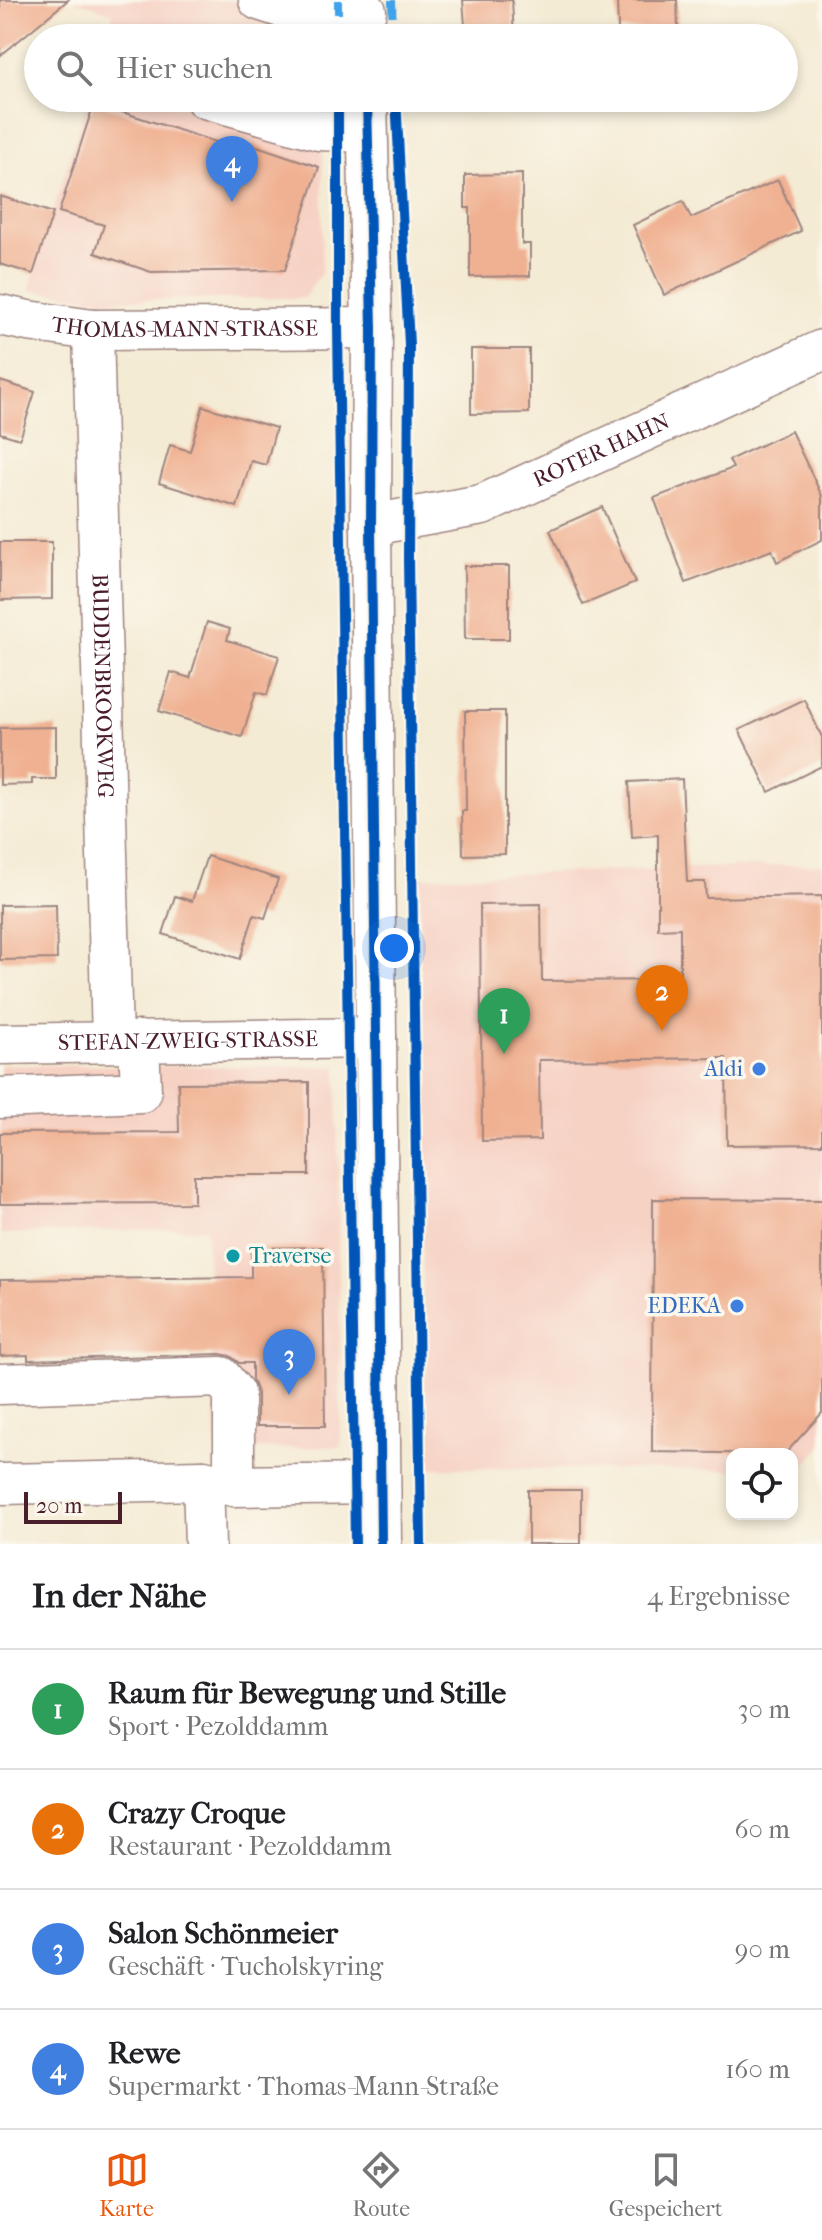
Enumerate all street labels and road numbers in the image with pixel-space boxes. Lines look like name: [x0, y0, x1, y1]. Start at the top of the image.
street label: THOMAS-MANN-STRASSE: [50, 311, 318, 344]
street label: ROTER HAHN: [529, 408, 674, 493]
street label: BUDDENBROOKWEG: [87, 573, 119, 799]
street label: STEFAN-ZWEIG-STRASSE: [58, 1026, 318, 1056]

